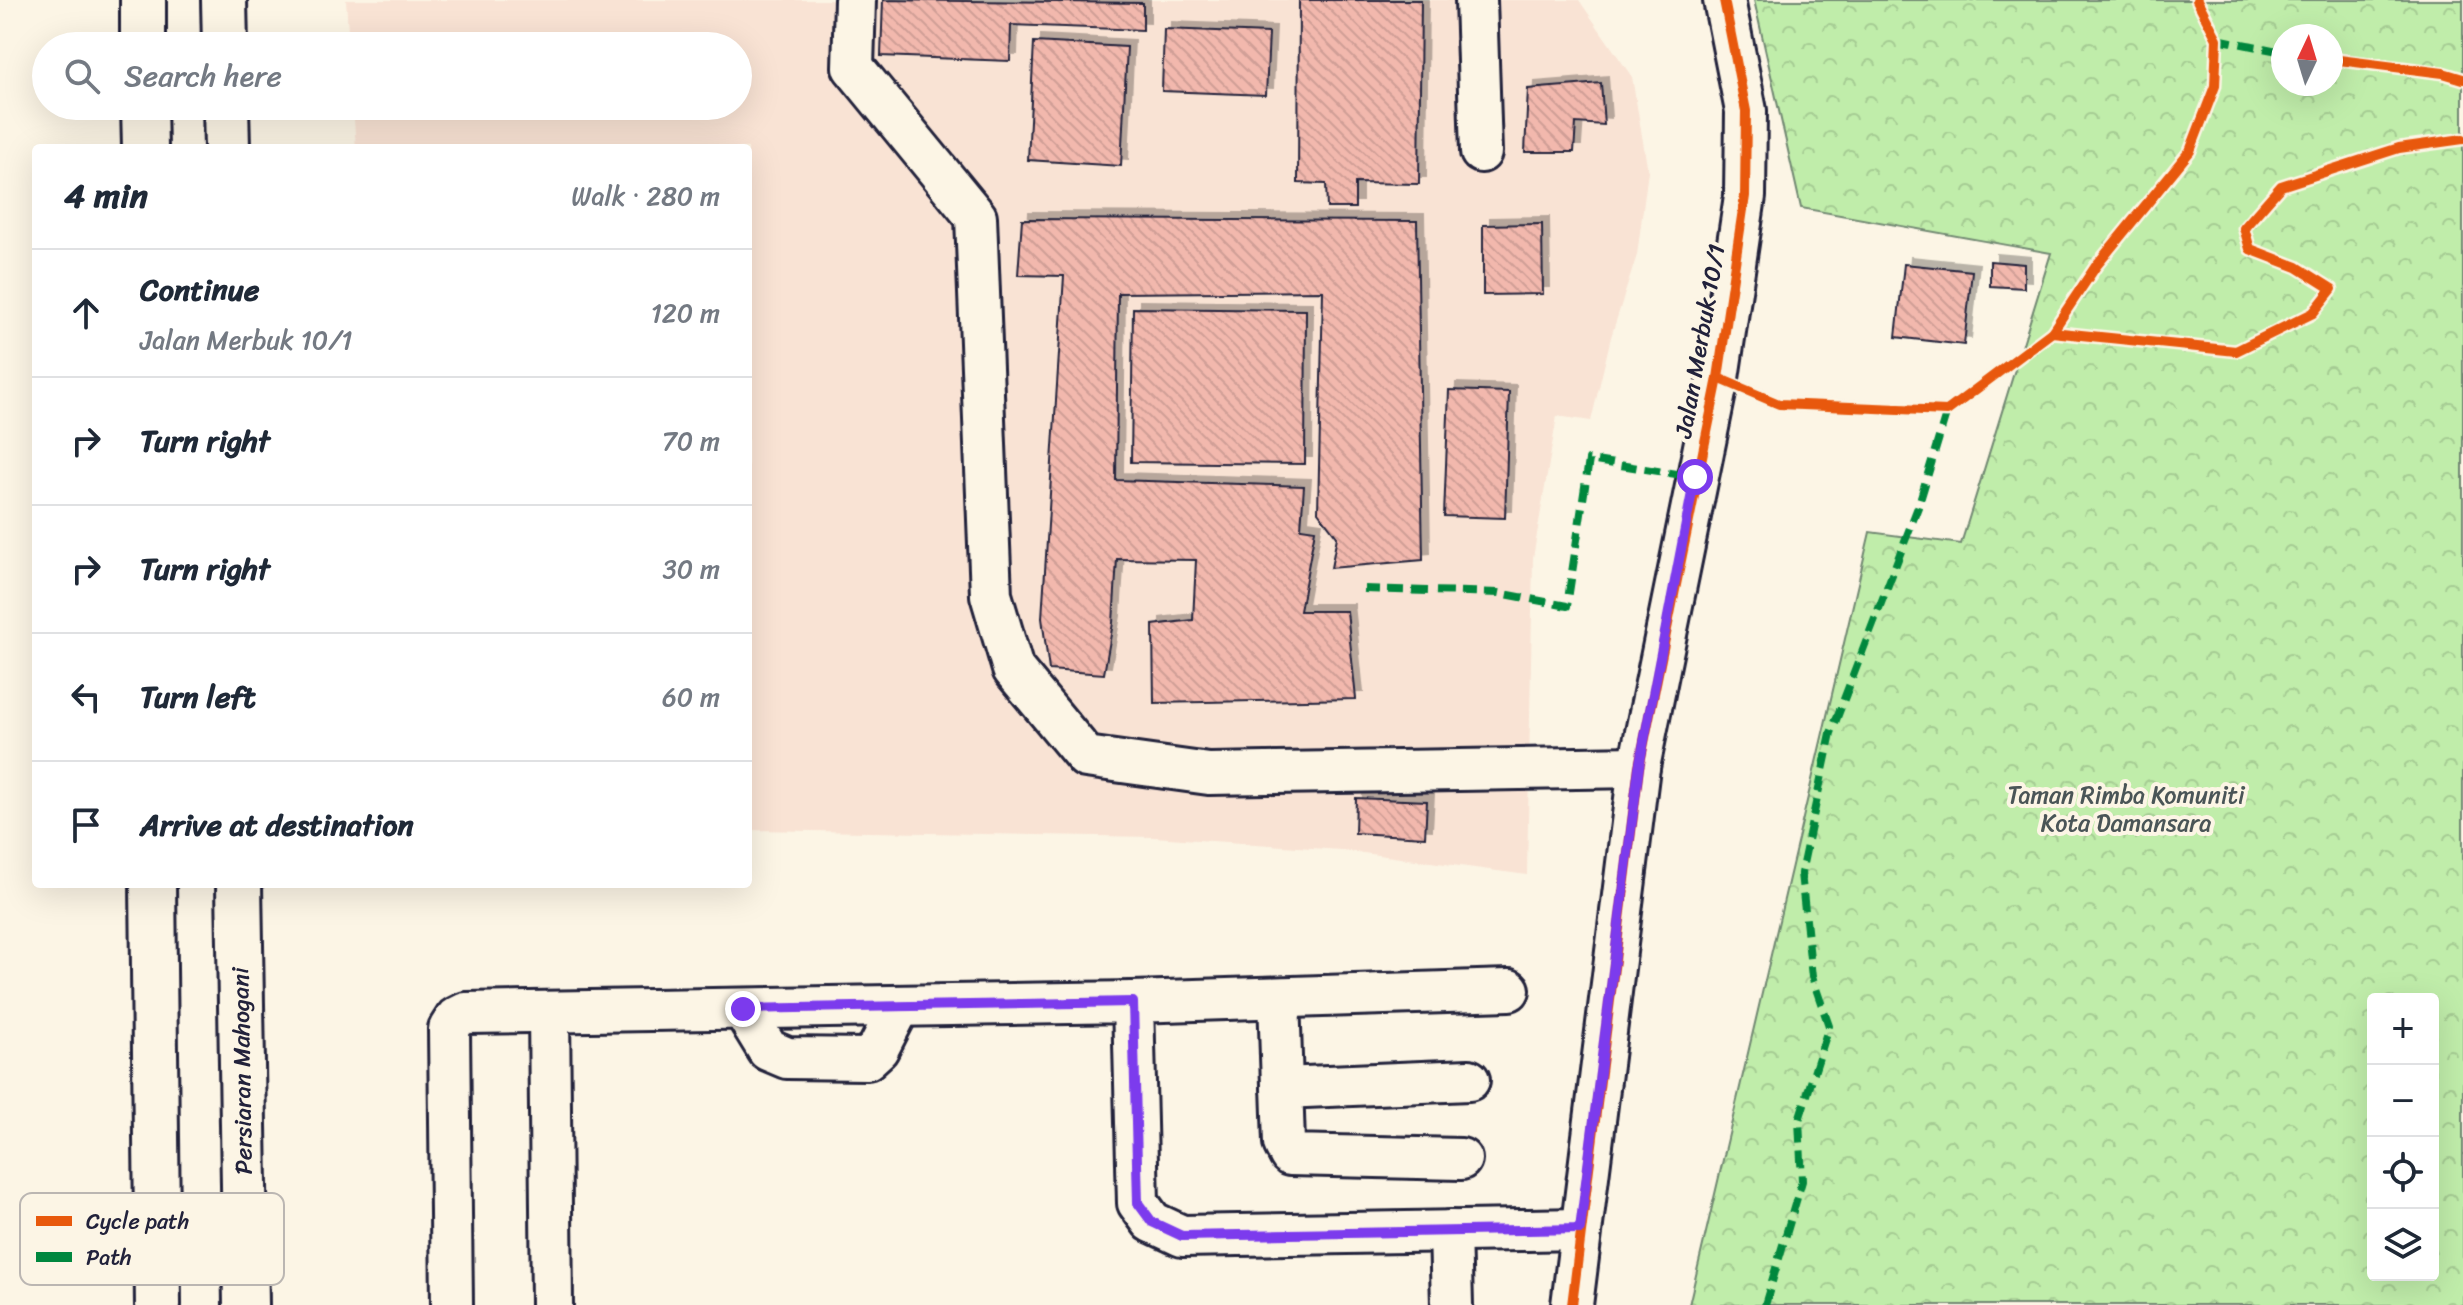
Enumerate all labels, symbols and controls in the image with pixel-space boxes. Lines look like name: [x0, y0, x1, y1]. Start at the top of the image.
north arrow: [2271, 24, 2343, 96]
search box: [32, 32, 752, 120]
text: Search here: [124, 49, 282, 103]
icon: search: [60, 54, 104, 98]
text: 4 min: [64, 166, 148, 226]
text: Walk · 280 m: [571, 173, 720, 219]
street label: Jalan Merbuk 10/1: [1662, 241, 1738, 442]
text: Continue: [140, 263, 259, 317]
text: 120 m: [651, 290, 720, 336]
icon: ahead: [64, 291, 108, 335]
text: Jalan Merbuk 10/1: [140, 317, 352, 363]
text: Turn right: [140, 414, 270, 468]
text: 70 m: [662, 418, 720, 464]
icon: right: [64, 419, 108, 463]
route start: [1677, 459, 1713, 495]
text: Turn right: [140, 542, 270, 596]
text: 30 m: [663, 546, 720, 592]
icon: right: [64, 547, 108, 591]
text: Turn left: [140, 670, 256, 724]
text: 60 m: [662, 674, 720, 720]
icon: left: [64, 675, 108, 719]
park label: Taman Rimba Komuniti Kota Damansara: [2007, 774, 2246, 844]
text: Arrive at destination: [140, 798, 414, 852]
icon: arrive: [64, 803, 108, 847]
street label: Persiaran Mahogani: [219, 966, 265, 1175]
route end: [725, 991, 761, 1027]
map controls: [2367, 993, 2439, 1281]
button: +: [2367, 993, 2439, 1065]
button: −: [2367, 1065, 2439, 1137]
button: locate: [2367, 1137, 2439, 1209]
legend: [20, 1193, 284, 1285]
text: Cycle path: [86, 1202, 189, 1241]
button: layers: [2367, 1209, 2439, 1281]
text: Path: [86, 1238, 132, 1277]

